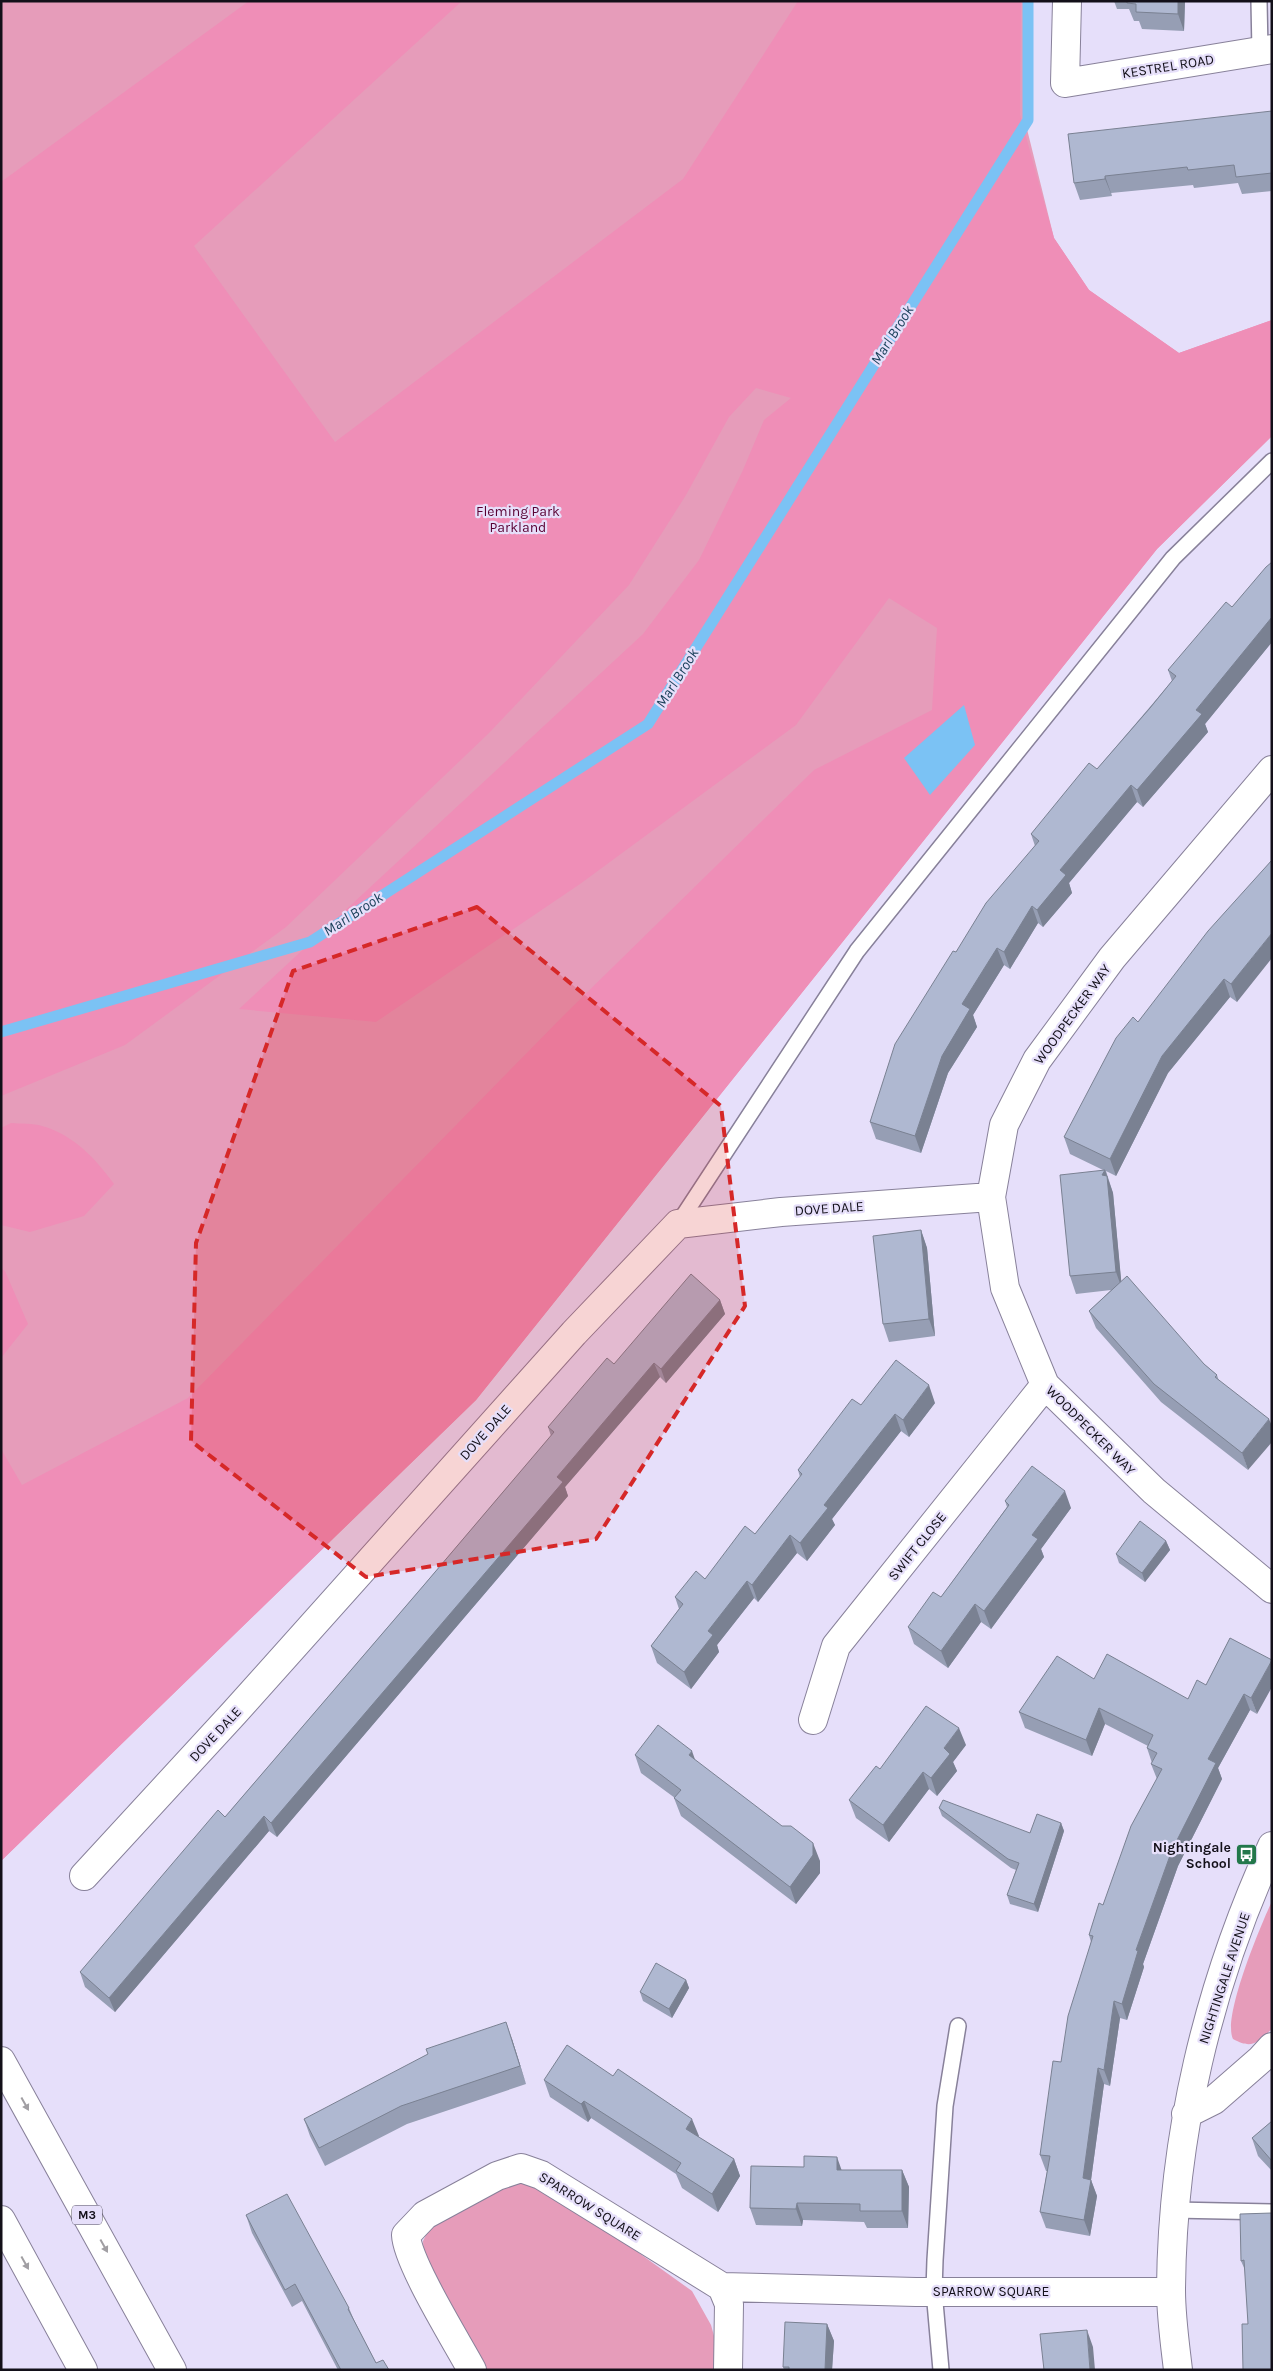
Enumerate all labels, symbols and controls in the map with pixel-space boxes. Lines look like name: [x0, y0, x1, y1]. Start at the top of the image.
street label: KESTREL ROAD: [1121, 51, 1215, 82]
water label: Marl Brook: [867, 301, 918, 368]
park label: Fleming Park Parkland: [476, 503, 560, 536]
water label: Marl Brook: [652, 644, 703, 711]
water label: Marl Brook: [320, 888, 386, 940]
street label: WOODPECKER WAY: [1030, 961, 1115, 1068]
street label: DOVE DALE: [794, 1198, 864, 1219]
street label: WOODPECKER WAY: [1042, 1382, 1139, 1479]
street label: DOVE DALE: [456, 1401, 515, 1464]
street label: SWIFT CLOSE: [885, 1509, 950, 1584]
street label: DOVE DALE: [186, 1703, 245, 1765]
place label: Nightingale School: [1153, 1839, 1231, 1872]
bus stop icon: Nightingale School: [1235, 1843, 1259, 1867]
street label: NIGHTINGALE AVENUE: [1195, 1910, 1254, 2046]
one-way arrow: [21, 2097, 30, 2110]
street label: SPARROW SQUARE: [536, 2168, 644, 2245]
road number: M3: [72, 2206, 102, 2224]
one-way arrow: [100, 2239, 108, 2253]
one-way arrow: [20, 2257, 29, 2270]
street label: SPARROW SQUARE: [933, 2283, 1049, 2300]

